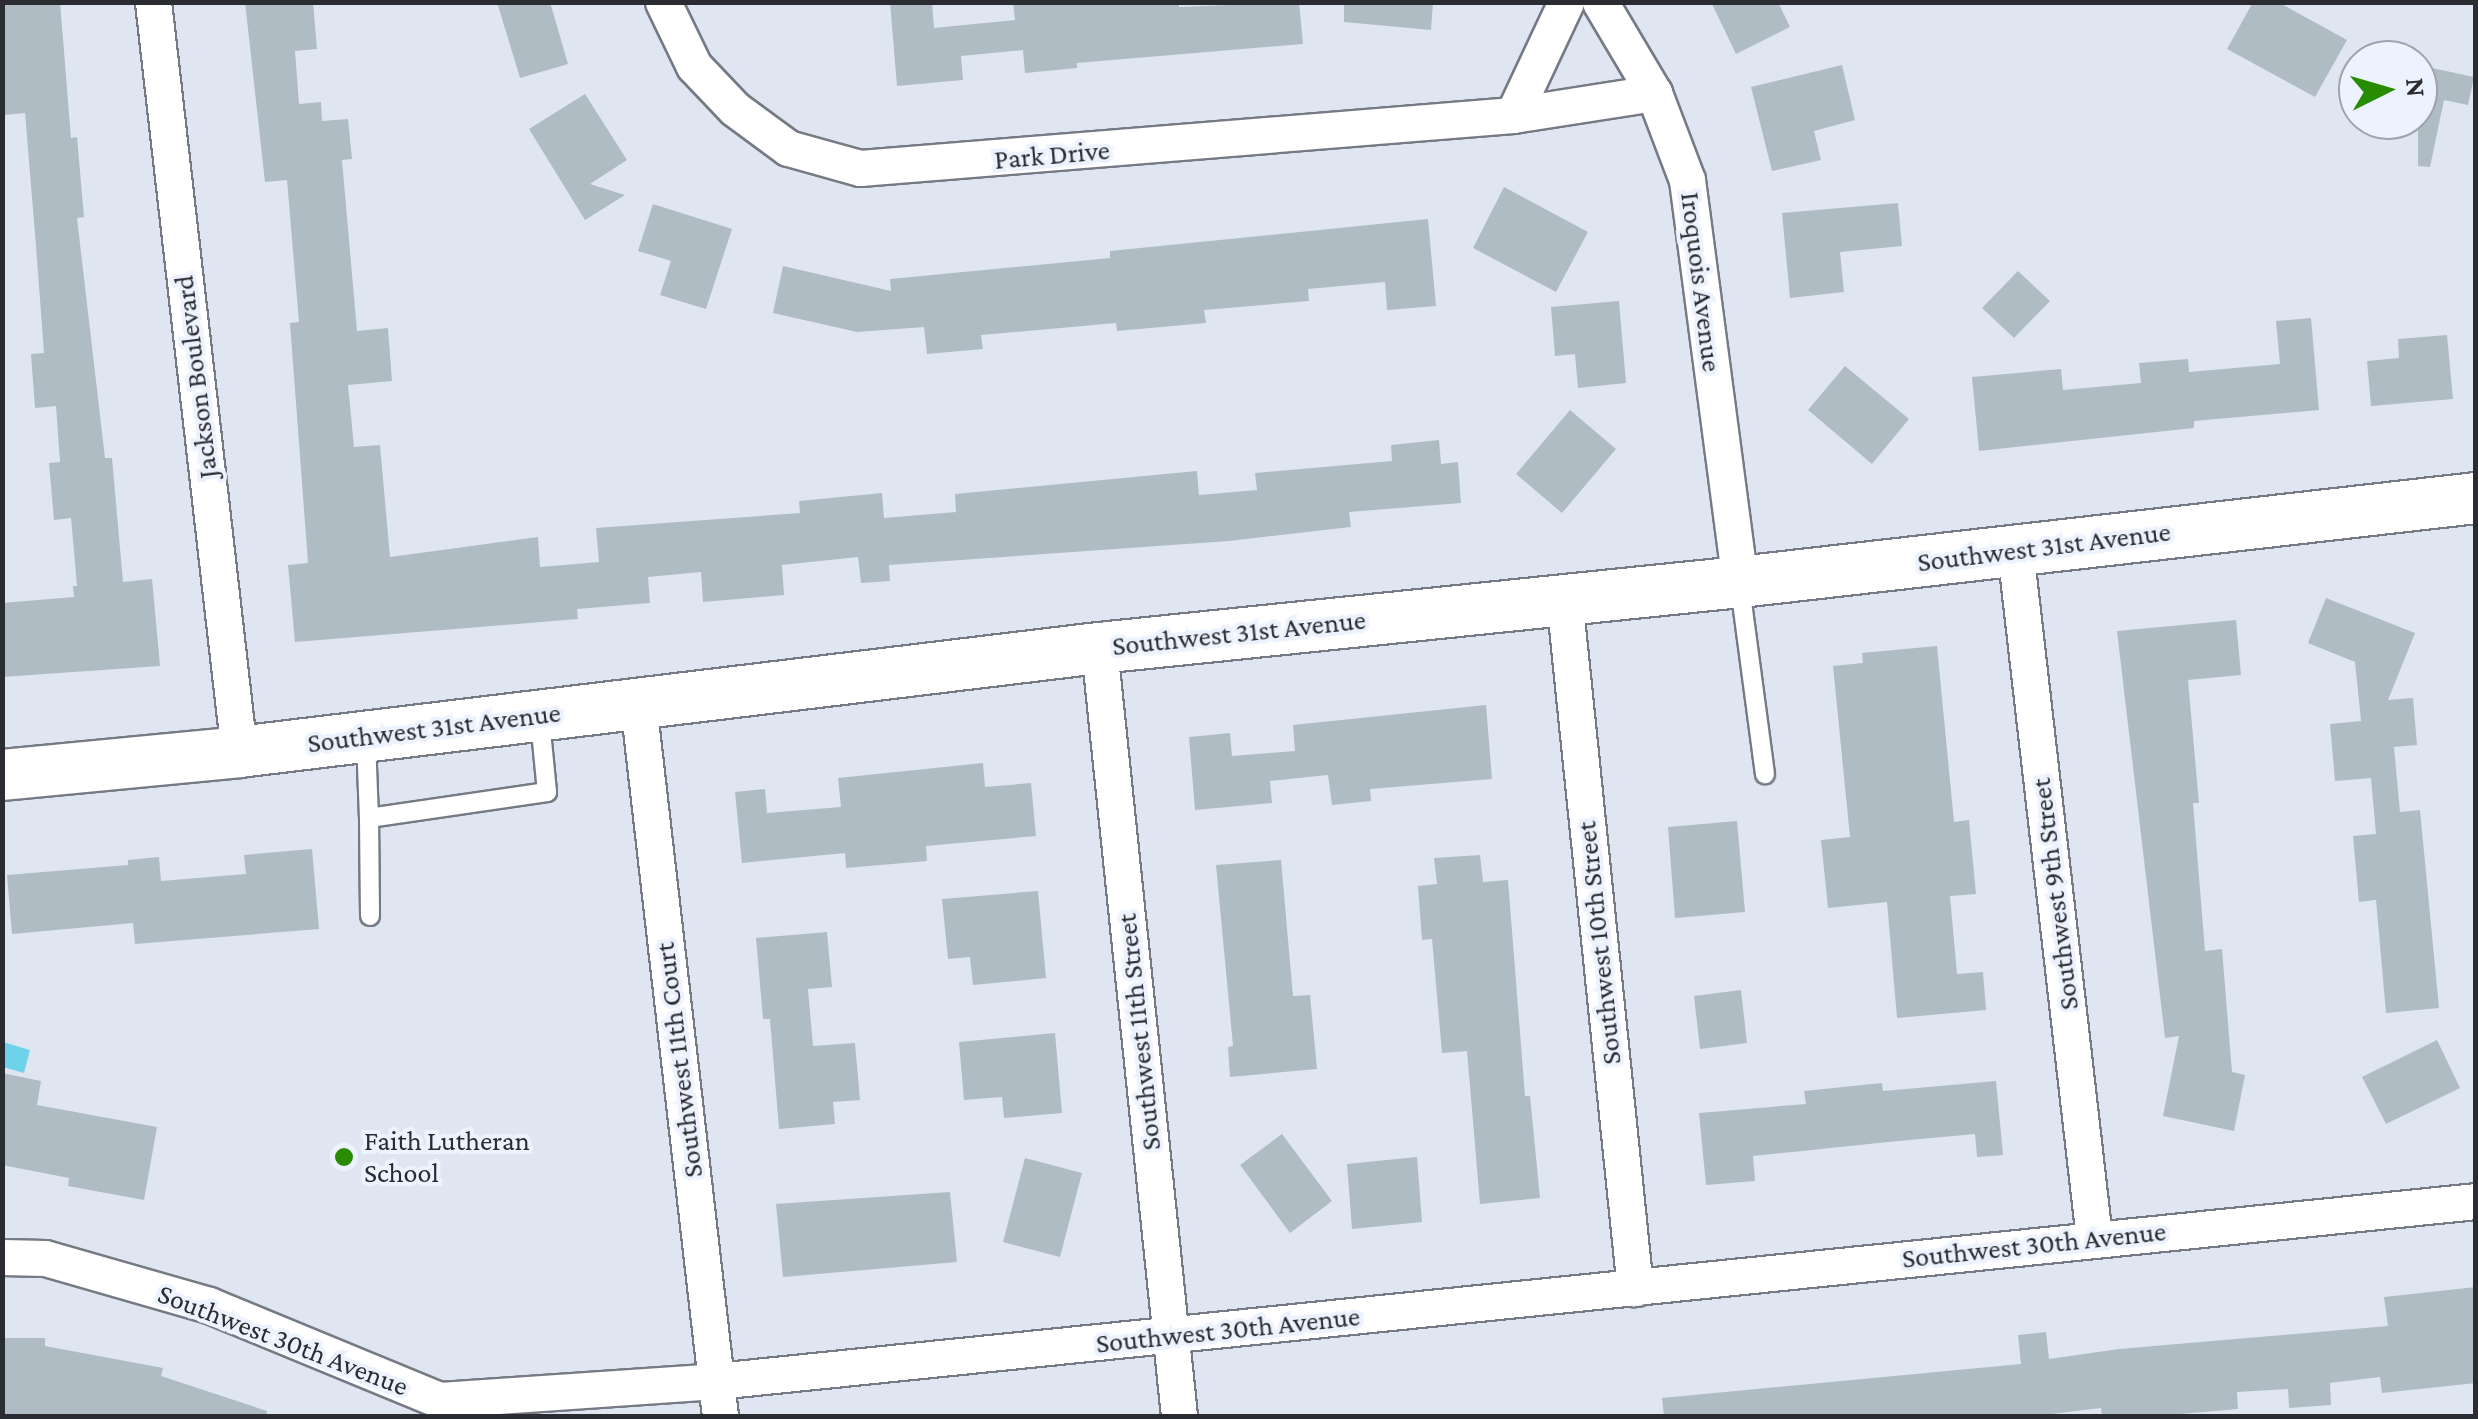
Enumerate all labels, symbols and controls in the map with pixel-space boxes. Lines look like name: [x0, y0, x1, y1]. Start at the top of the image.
north arrow: [2338, 40, 2438, 140]
text: N: [2400, 77, 2433, 98]
street label: Park Drive: [993, 133, 1111, 177]
street label: Iroquois Avenue: [1673, 190, 1729, 374]
street label: Jackson Boulevard: [167, 273, 225, 481]
street label: Southwest 31st Avenue: [1915, 515, 2173, 579]
street label: Southwest 31st Avenue: [1111, 603, 1367, 663]
street label: Southwest 31st Avenue: [305, 696, 563, 760]
street label: Southwest 9th Street: [2024, 776, 2086, 1012]
street label: Southwest 10th Street: [1570, 820, 1628, 1066]
street label: Southwest 11th Street: [1110, 912, 1168, 1152]
street label: Southwest 11th Court: [648, 940, 710, 1180]
place label: Faith Lutheran School: [364, 1124, 530, 1190]
marker: Faith Lutheran School: [333, 1146, 355, 1168]
street label: Southwest 30th Avenue: [1900, 1214, 2168, 1276]
street label: Southwest 30th Avenue: [153, 1277, 413, 1403]
street label: Southwest 30th Avenue: [1094, 1299, 1362, 1361]

